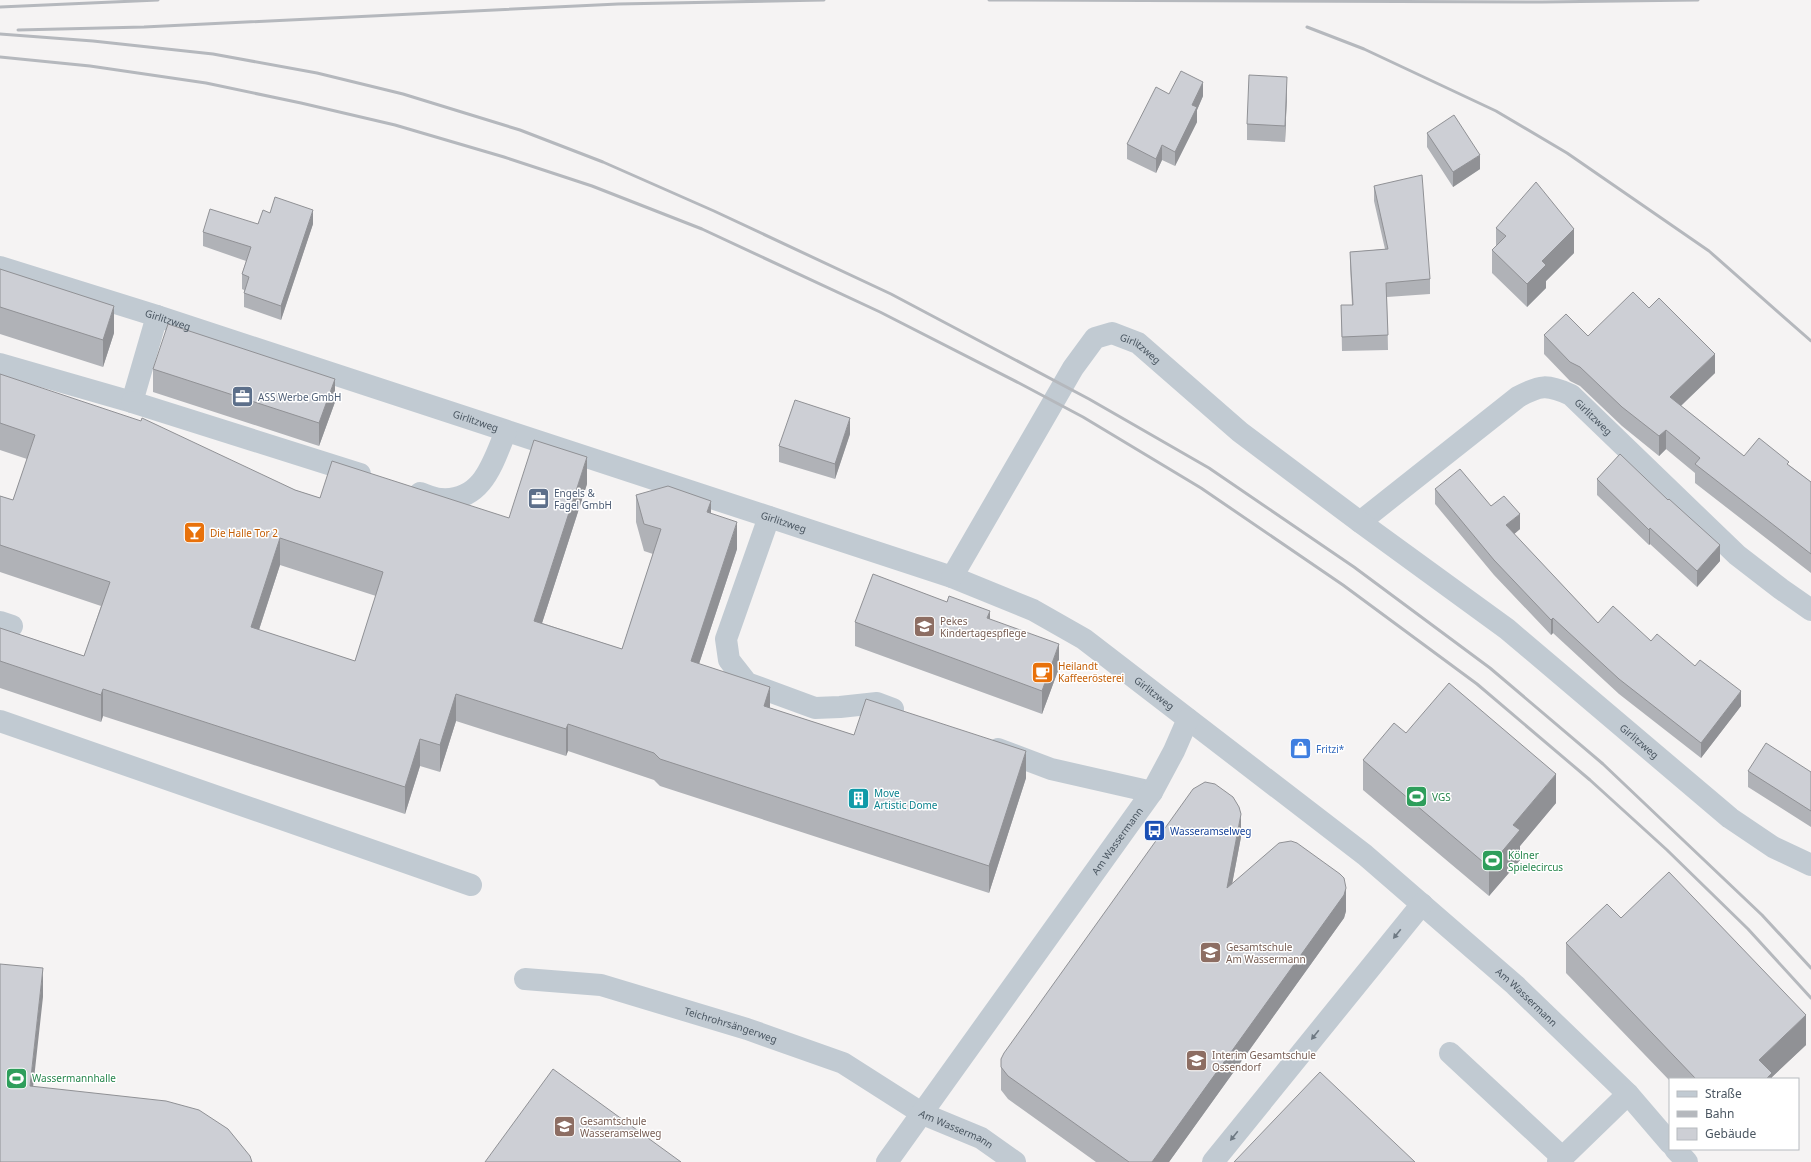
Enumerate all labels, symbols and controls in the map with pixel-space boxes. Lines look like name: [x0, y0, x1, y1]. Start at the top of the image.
street label: Girlitzweg: [143, 306, 193, 334]
street label: Girlitzweg: [1118, 330, 1164, 367]
office icon: ASS Werbe GmbH: [229, 384, 255, 410]
place label: ASS Werbe GmbH: [258, 390, 341, 404]
street label: Girlitzweg: [1572, 395, 1615, 438]
street label: Girlitzweg: [451, 407, 500, 435]
office icon: Engels & Fagel GmbH: [526, 486, 552, 512]
place label: Engels & Fagel GmbH: [554, 486, 612, 512]
street label: Girlitzweg: [759, 508, 808, 536]
bar icon: Die Halle Tor 2: [181, 520, 207, 546]
place label: Die Halle Tor 2: [210, 526, 278, 540]
school or university icon: Pekes Kindertagespflege: [912, 614, 938, 640]
place label: Pekes Kindertagespflege: [940, 614, 1027, 640]
cafe icon: Heilandt Kaffeerösterei: [1029, 659, 1055, 685]
place label: Heilandt Kaffeerösterei: [1058, 659, 1124, 685]
street label: Girlitzweg: [1131, 673, 1177, 713]
street label: Girlitzweg: [1617, 721, 1662, 762]
shop icon: Fritzi*: [1288, 736, 1314, 762]
place label: Fritzi*: [1316, 742, 1345, 756]
sports icon: VGS: [1404, 784, 1430, 810]
building icon: Move Artistic Dome: [846, 786, 872, 812]
place label: Move Artistic Dome: [874, 786, 938, 812]
place label: VGS: [1432, 790, 1451, 804]
street label: Am Wassermann: [1088, 804, 1146, 877]
bus stop icon: Wasseramselweg: [1141, 818, 1167, 844]
place label: Wasseramselweg: [1170, 824, 1251, 838]
sports icon: Kölner Spielecircus: [1480, 848, 1506, 874]
place label: Kölner Spielecircus: [1508, 848, 1563, 874]
one-way arrow: [1393, 929, 1402, 940]
school or university icon: Gesamtschule Am Wassermann: [1197, 940, 1223, 966]
place label: Gesamtschule Am Wassermann: [1226, 940, 1306, 966]
street label: Am Wassermann: [1493, 965, 1561, 1029]
street label: Teichrohrsängerweg: [683, 1004, 779, 1046]
one-way arrow: [1311, 1030, 1320, 1041]
school or university icon: Interim Gesamtschule Ossendorf: [1183, 1048, 1209, 1074]
place label: Interim Gesamtschule Ossendorf: [1212, 1048, 1316, 1074]
sports icon: Wassermannhalle: [4, 1065, 30, 1091]
place label: Wassermannhalle: [32, 1071, 116, 1085]
legend: [1669, 1078, 1799, 1150]
text: Straße: [1705, 1085, 1742, 1102]
text: Bahn: [1705, 1105, 1734, 1122]
street label: Am Wassermann: [916, 1106, 996, 1152]
school or university icon: Gesamtschule Wasseramselweg: [551, 1114, 577, 1140]
place label: Gesamtschule Wasseramselweg: [580, 1114, 661, 1140]
text: Gebäude: [1705, 1125, 1756, 1142]
one-way arrow: [1229, 1131, 1238, 1142]

